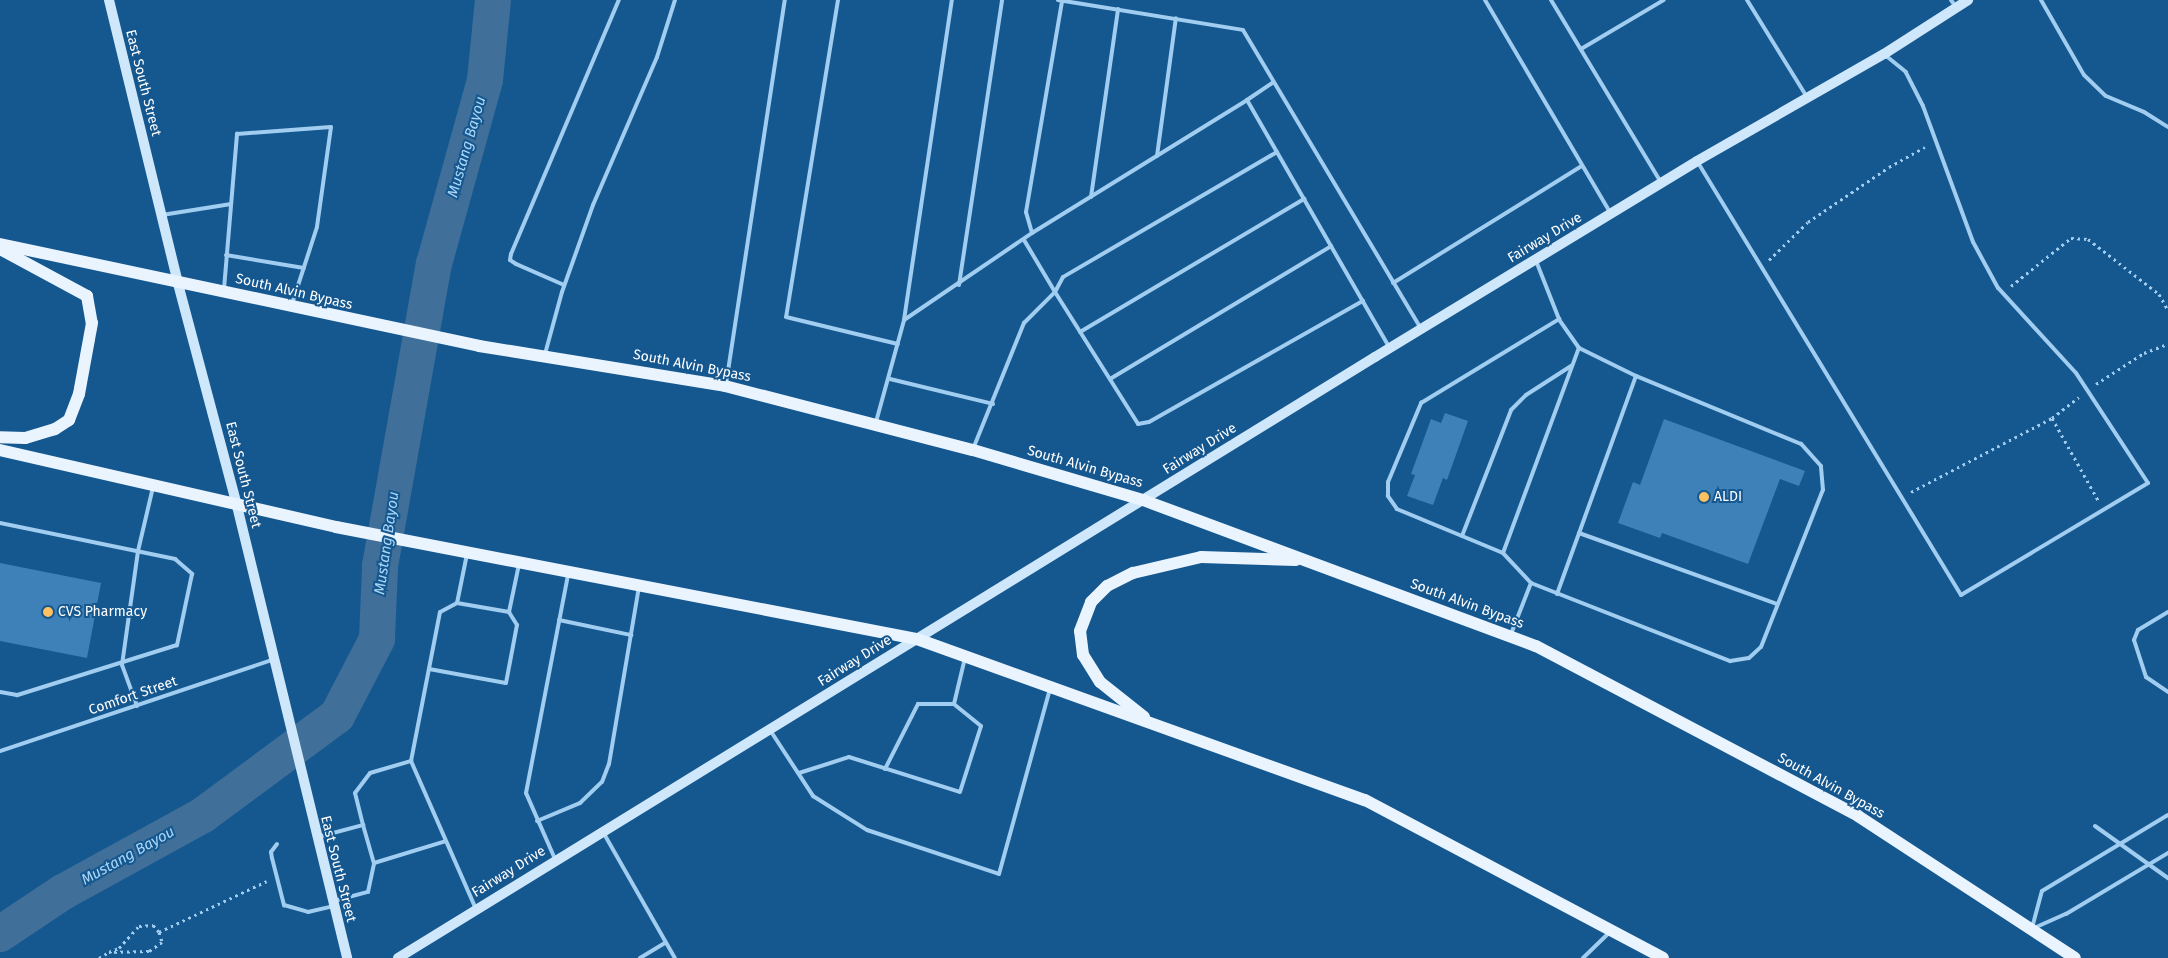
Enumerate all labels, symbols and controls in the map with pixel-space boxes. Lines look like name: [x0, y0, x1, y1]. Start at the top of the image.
street label: East South Street: [122, 28, 164, 138]
water label: Mustang Bayou: [444, 95, 490, 199]
street label: Fairway Drive: [1505, 209, 1585, 267]
street label: South Alvin Bypass: [234, 270, 354, 314]
street label: South Alvin Bypass: [632, 346, 752, 386]
street label: East South Street: [222, 420, 264, 530]
street label: Fairway Drive: [1160, 420, 1240, 478]
street label: South Alvin Bypass: [1025, 442, 1145, 492]
place label: ALDI: [1714, 489, 1742, 505]
water label: Mustang Bayou: [371, 490, 403, 596]
marker: ALDI: [1698, 491, 1710, 503]
street label: South Alvin Bypass: [1408, 576, 1526, 632]
place label: CVS Pharmacy: [58, 604, 147, 620]
marker: CVS Pharmacy: [42, 606, 54, 618]
street label: Fairway Drive: [815, 632, 895, 690]
street label: Comfort Street: [86, 673, 180, 719]
street label: South Alvin Bypass: [1775, 750, 1887, 822]
street label: East South Street: [317, 814, 359, 924]
water label: Mustang Bayou: [78, 823, 178, 889]
street label: Fairway Drive: [469, 843, 549, 901]

